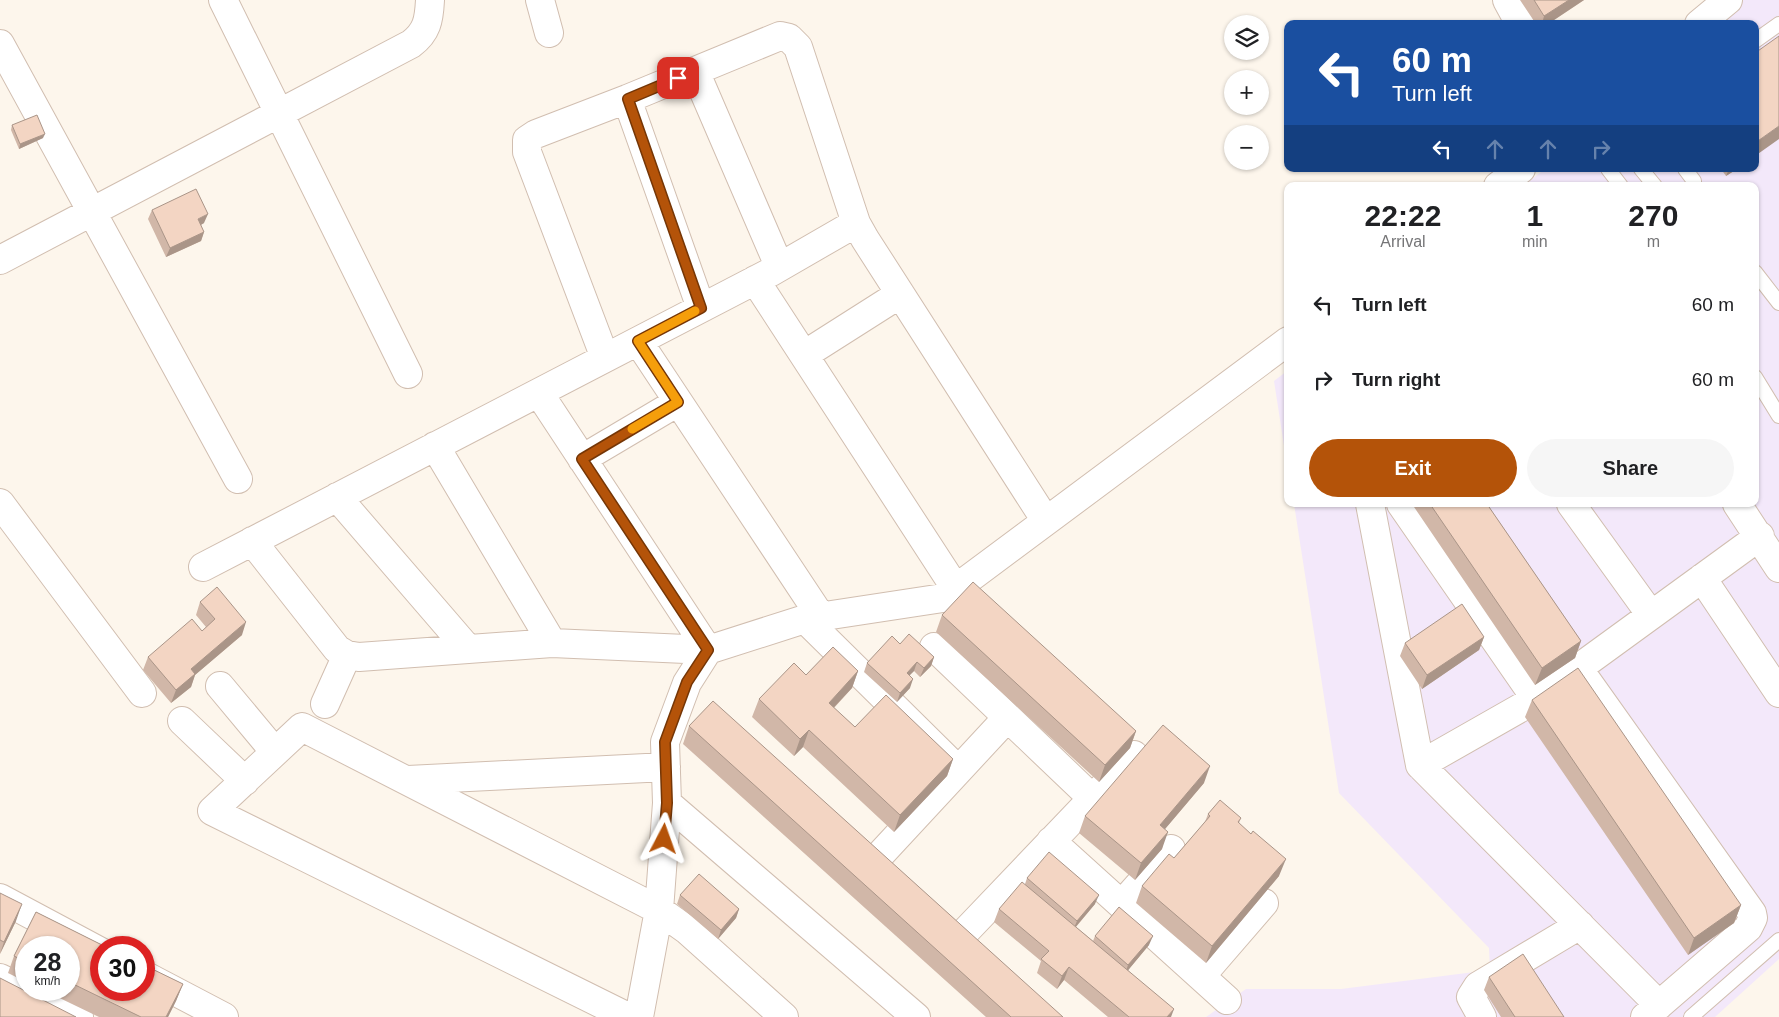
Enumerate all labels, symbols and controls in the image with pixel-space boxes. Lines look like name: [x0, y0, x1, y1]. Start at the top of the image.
map controls: [1224, 15, 1269, 170]
button: layers: [1224, 15, 1269, 60]
icon: left: [1309, 40, 1374, 105]
text: 60 m: [1392, 40, 1472, 79]
pin: [657, 57, 699, 99]
icon: arrive: [664, 64, 692, 92]
button: +: [1224, 70, 1269, 115]
text: Turn left: [1392, 81, 1472, 106]
button: −: [1224, 125, 1269, 170]
icon: left: [1428, 135, 1456, 163]
icon: ahead: [1481, 135, 1509, 163]
icon: ahead: [1534, 135, 1562, 163]
icon: right: [1587, 135, 1615, 163]
text: 22:22: [1365, 199, 1441, 232]
text: 1: [1526, 199, 1543, 232]
text: 270: [1628, 199, 1678, 232]
text: Arrival: [1380, 233, 1426, 250]
text: min: [1522, 233, 1548, 250]
text: m: [1647, 233, 1660, 250]
icon: left: [1309, 291, 1337, 319]
text: Turn left: [1352, 294, 1427, 315]
text: 60 m: [1692, 294, 1734, 315]
icon: right: [1309, 366, 1337, 394]
text: Turn right: [1352, 369, 1440, 390]
text: 60 m: [1692, 369, 1734, 390]
button: Exit: [1309, 439, 1517, 497]
button: Share: [1527, 439, 1734, 497]
position arrow: [637, 812, 689, 864]
speed limit sign: 30: [90, 936, 155, 1001]
text: 28: [34, 948, 61, 976]
text: km/h: [34, 974, 61, 988]

